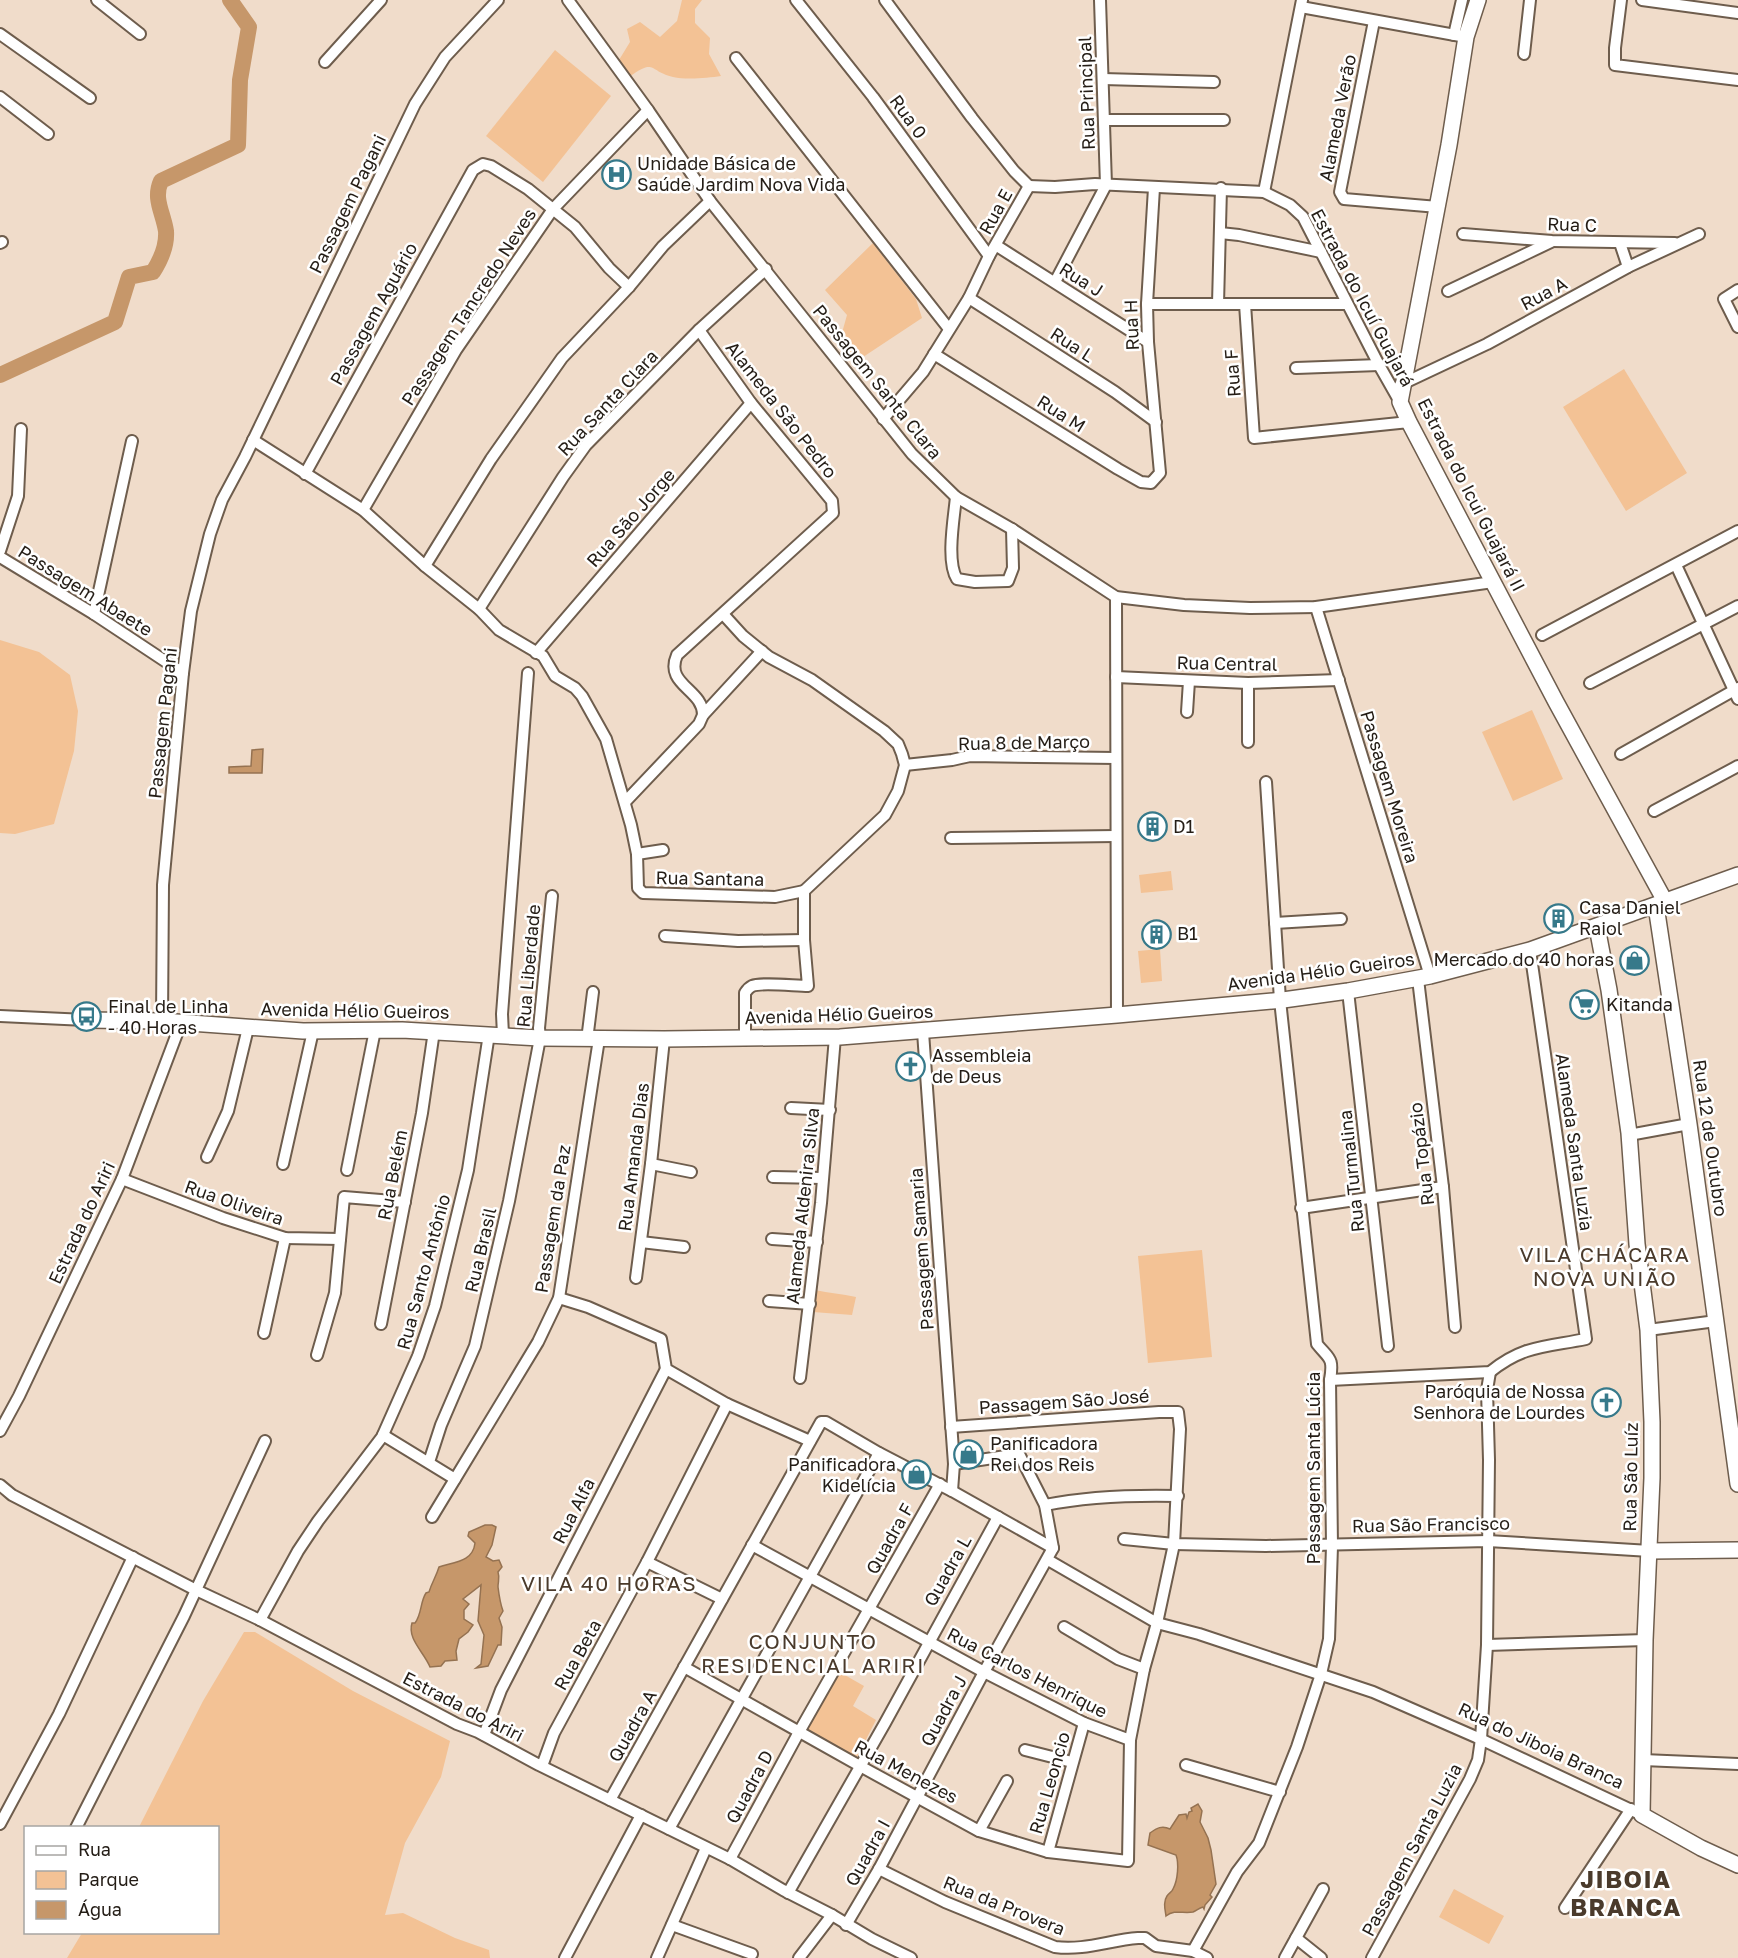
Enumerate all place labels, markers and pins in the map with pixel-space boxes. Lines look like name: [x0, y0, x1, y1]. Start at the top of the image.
place label: Unidade Básica de Saúde Jardim Nova Vida: [637, 152, 845, 195]
hospital icon: Unidade Básica de Saúde Jardim Nova Vida: [600, 158, 632, 190]
building icon: D1: [1136, 811, 1168, 843]
place label: D1: [1173, 815, 1195, 837]
place label: Casa Daniel Raiol: [1579, 896, 1681, 939]
building icon: Casa Daniel Raiol: [1542, 902, 1574, 934]
building icon: B1: [1140, 918, 1172, 950]
place label: B1: [1177, 922, 1198, 944]
shop icon: Mercado do 40 horas: [1619, 944, 1651, 976]
place label: Mercado do 40 horas: [1433, 948, 1614, 970]
supermarket icon: Kitanda: [1569, 989, 1601, 1021]
place label: Kitanda: [1606, 993, 1673, 1015]
place label: Final de Linha - 40 Horas: [108, 995, 228, 1038]
bus stop icon: Final de Linha - 40 Horas: [71, 1001, 103, 1033]
place label: Assembleia de Deus: [932, 1044, 1032, 1087]
church icon: Assembleia de Deus: [895, 1050, 927, 1082]
place label: Paróquia de Nossa Senhora de Lourdes: [1413, 1380, 1585, 1423]
church icon: Paróquia de Nossa Senhora de Lourdes: [1590, 1386, 1622, 1418]
place label: Panificadora Rei dos Reis: [990, 1432, 1098, 1475]
shop icon: Panificadora Rei dos Reis: [953, 1438, 985, 1470]
place label: Panificadora Kidelícia: [788, 1453, 896, 1496]
shop icon: Panificadora Kidelícia: [901, 1459, 933, 1491]

